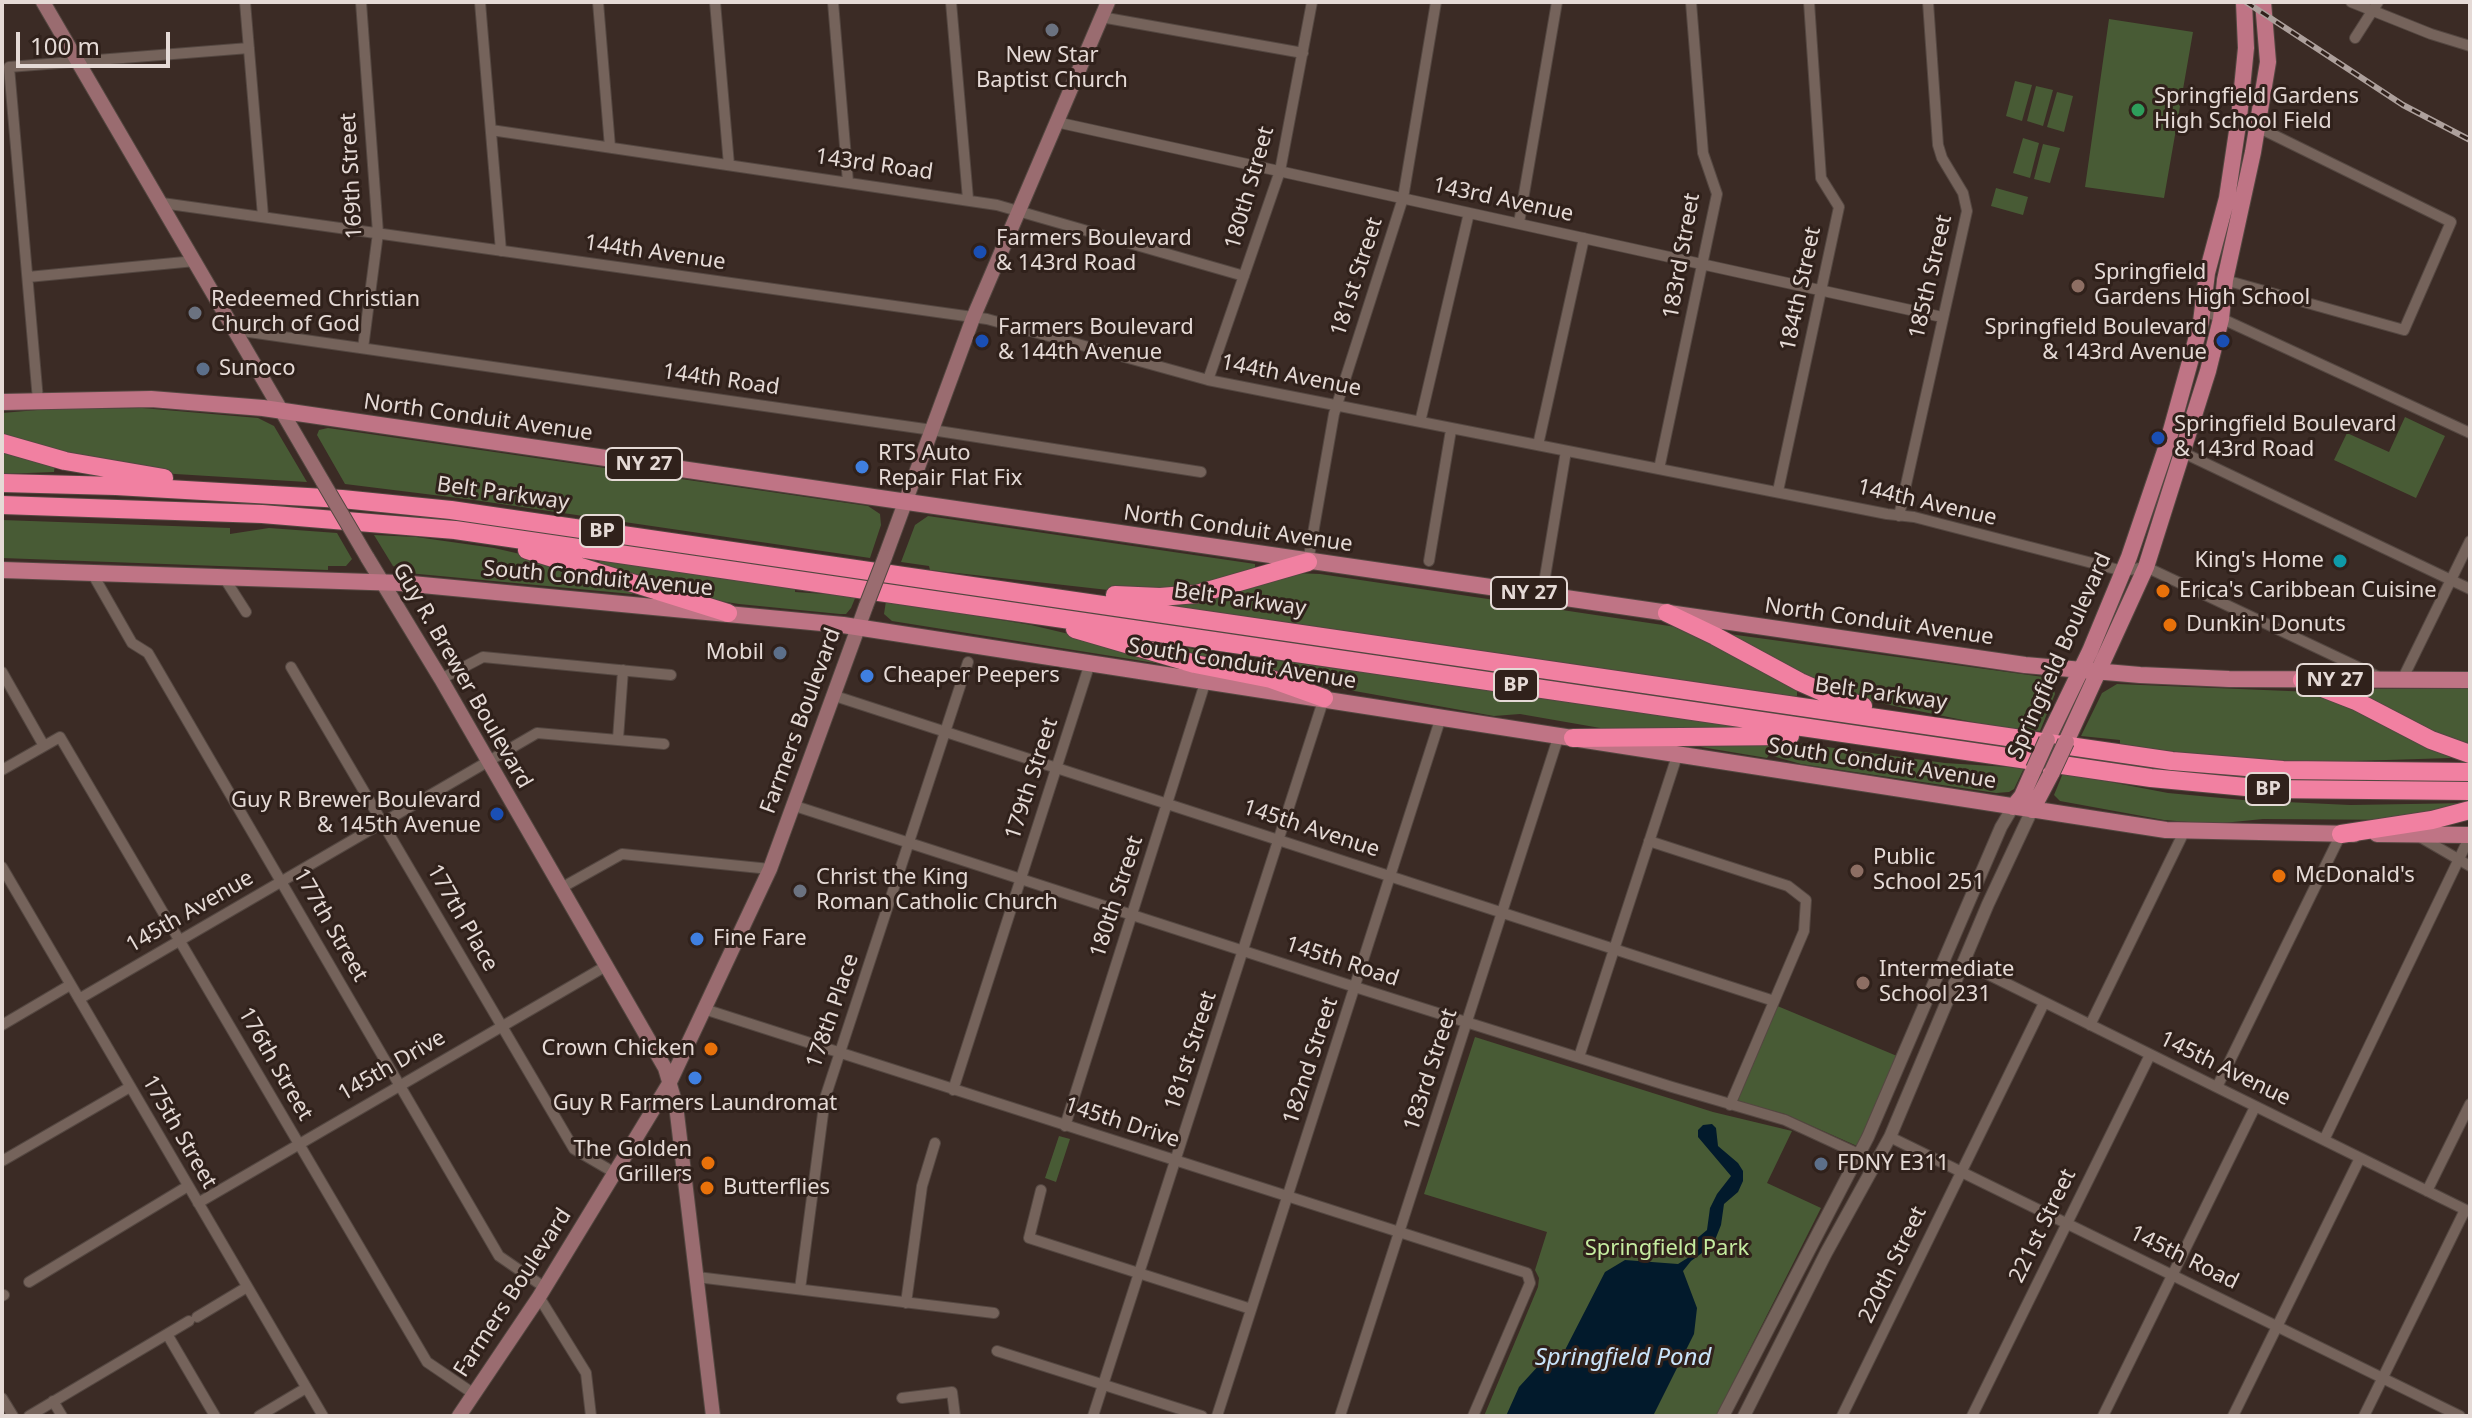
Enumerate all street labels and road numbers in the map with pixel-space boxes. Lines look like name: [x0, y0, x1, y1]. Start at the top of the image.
street label: 169th Street: [336, 112, 368, 240]
street label: 180th Street: [1220, 124, 1280, 252]
street label: 143rd Road: [813, 144, 935, 186]
street label: 143rd Avenue: [1430, 172, 1576, 228]
street label: 183rd Street: [1658, 191, 1706, 321]
street label: 185th Street: [1904, 212, 1958, 342]
street label: 181st Street: [1325, 214, 1389, 340]
street label: 184th Street: [1775, 224, 1827, 354]
street label: 144th Avenue: [583, 230, 727, 276]
street label: 144th Avenue: [1219, 349, 1363, 403]
street label: 144th Road: [661, 359, 781, 401]
street label: North Conduit Avenue: [362, 389, 594, 447]
road number: NY 27: [606, 448, 682, 480]
street label: Belt Parkway: [435, 472, 571, 516]
street label: 144th Avenue: [1855, 474, 1999, 532]
street label: North Conduit Avenue: [1122, 500, 1354, 558]
road number: BP: [580, 515, 624, 547]
street label: Springfield Boulevard: [2003, 549, 2117, 763]
street label: South Conduit Avenue: [482, 556, 714, 602]
street label: Guy R. Brewer Boulevard: [387, 559, 537, 793]
road number: NY 27: [1491, 577, 1567, 609]
street label: Belt Parkway: [1172, 578, 1308, 622]
street label: North Conduit Avenue: [1763, 593, 1995, 651]
street label: Farmers Boulevard: [755, 625, 847, 817]
street label: South Conduit Avenue: [1126, 633, 1358, 695]
road number: NY 27: [2297, 664, 2373, 696]
road number: BP: [1494, 669, 1538, 701]
street label: Belt Parkway: [1813, 672, 1949, 716]
street label: 179th Street: [1000, 715, 1064, 843]
street label: South Conduit Avenue: [1766, 733, 1998, 795]
road number: BP: [2246, 773, 2290, 805]
street label: 145th Avenue: [1239, 794, 1383, 864]
street label: 180th Street: [1085, 833, 1149, 961]
street label: 177th Place: [421, 860, 503, 976]
street label: 177th Street: [287, 864, 373, 986]
street label: 145th Avenue: [122, 865, 258, 959]
street label: 145th Road: [1282, 931, 1402, 993]
street label: 178th Place: [801, 950, 865, 1072]
street label: 181st Street: [1159, 988, 1223, 1114]
street label: 182nd Street: [1278, 994, 1344, 1128]
street label: 176th Street: [232, 1003, 318, 1125]
street label: 183rd Street: [1399, 1005, 1463, 1135]
street label: 145th Drive: [334, 1025, 450, 1107]
street label: 145th Avenue: [2155, 1026, 2295, 1112]
street label: 175th Street: [136, 1071, 222, 1193]
street label: 145th Drive: [1061, 1092, 1183, 1154]
street label: 221st Street: [2004, 1165, 2082, 1287]
street label: 220th Street: [1853, 1202, 1933, 1328]
street label: Farmers Boulevard: [449, 1204, 577, 1382]
street label: 145th Road: [2125, 1220, 2243, 1296]

